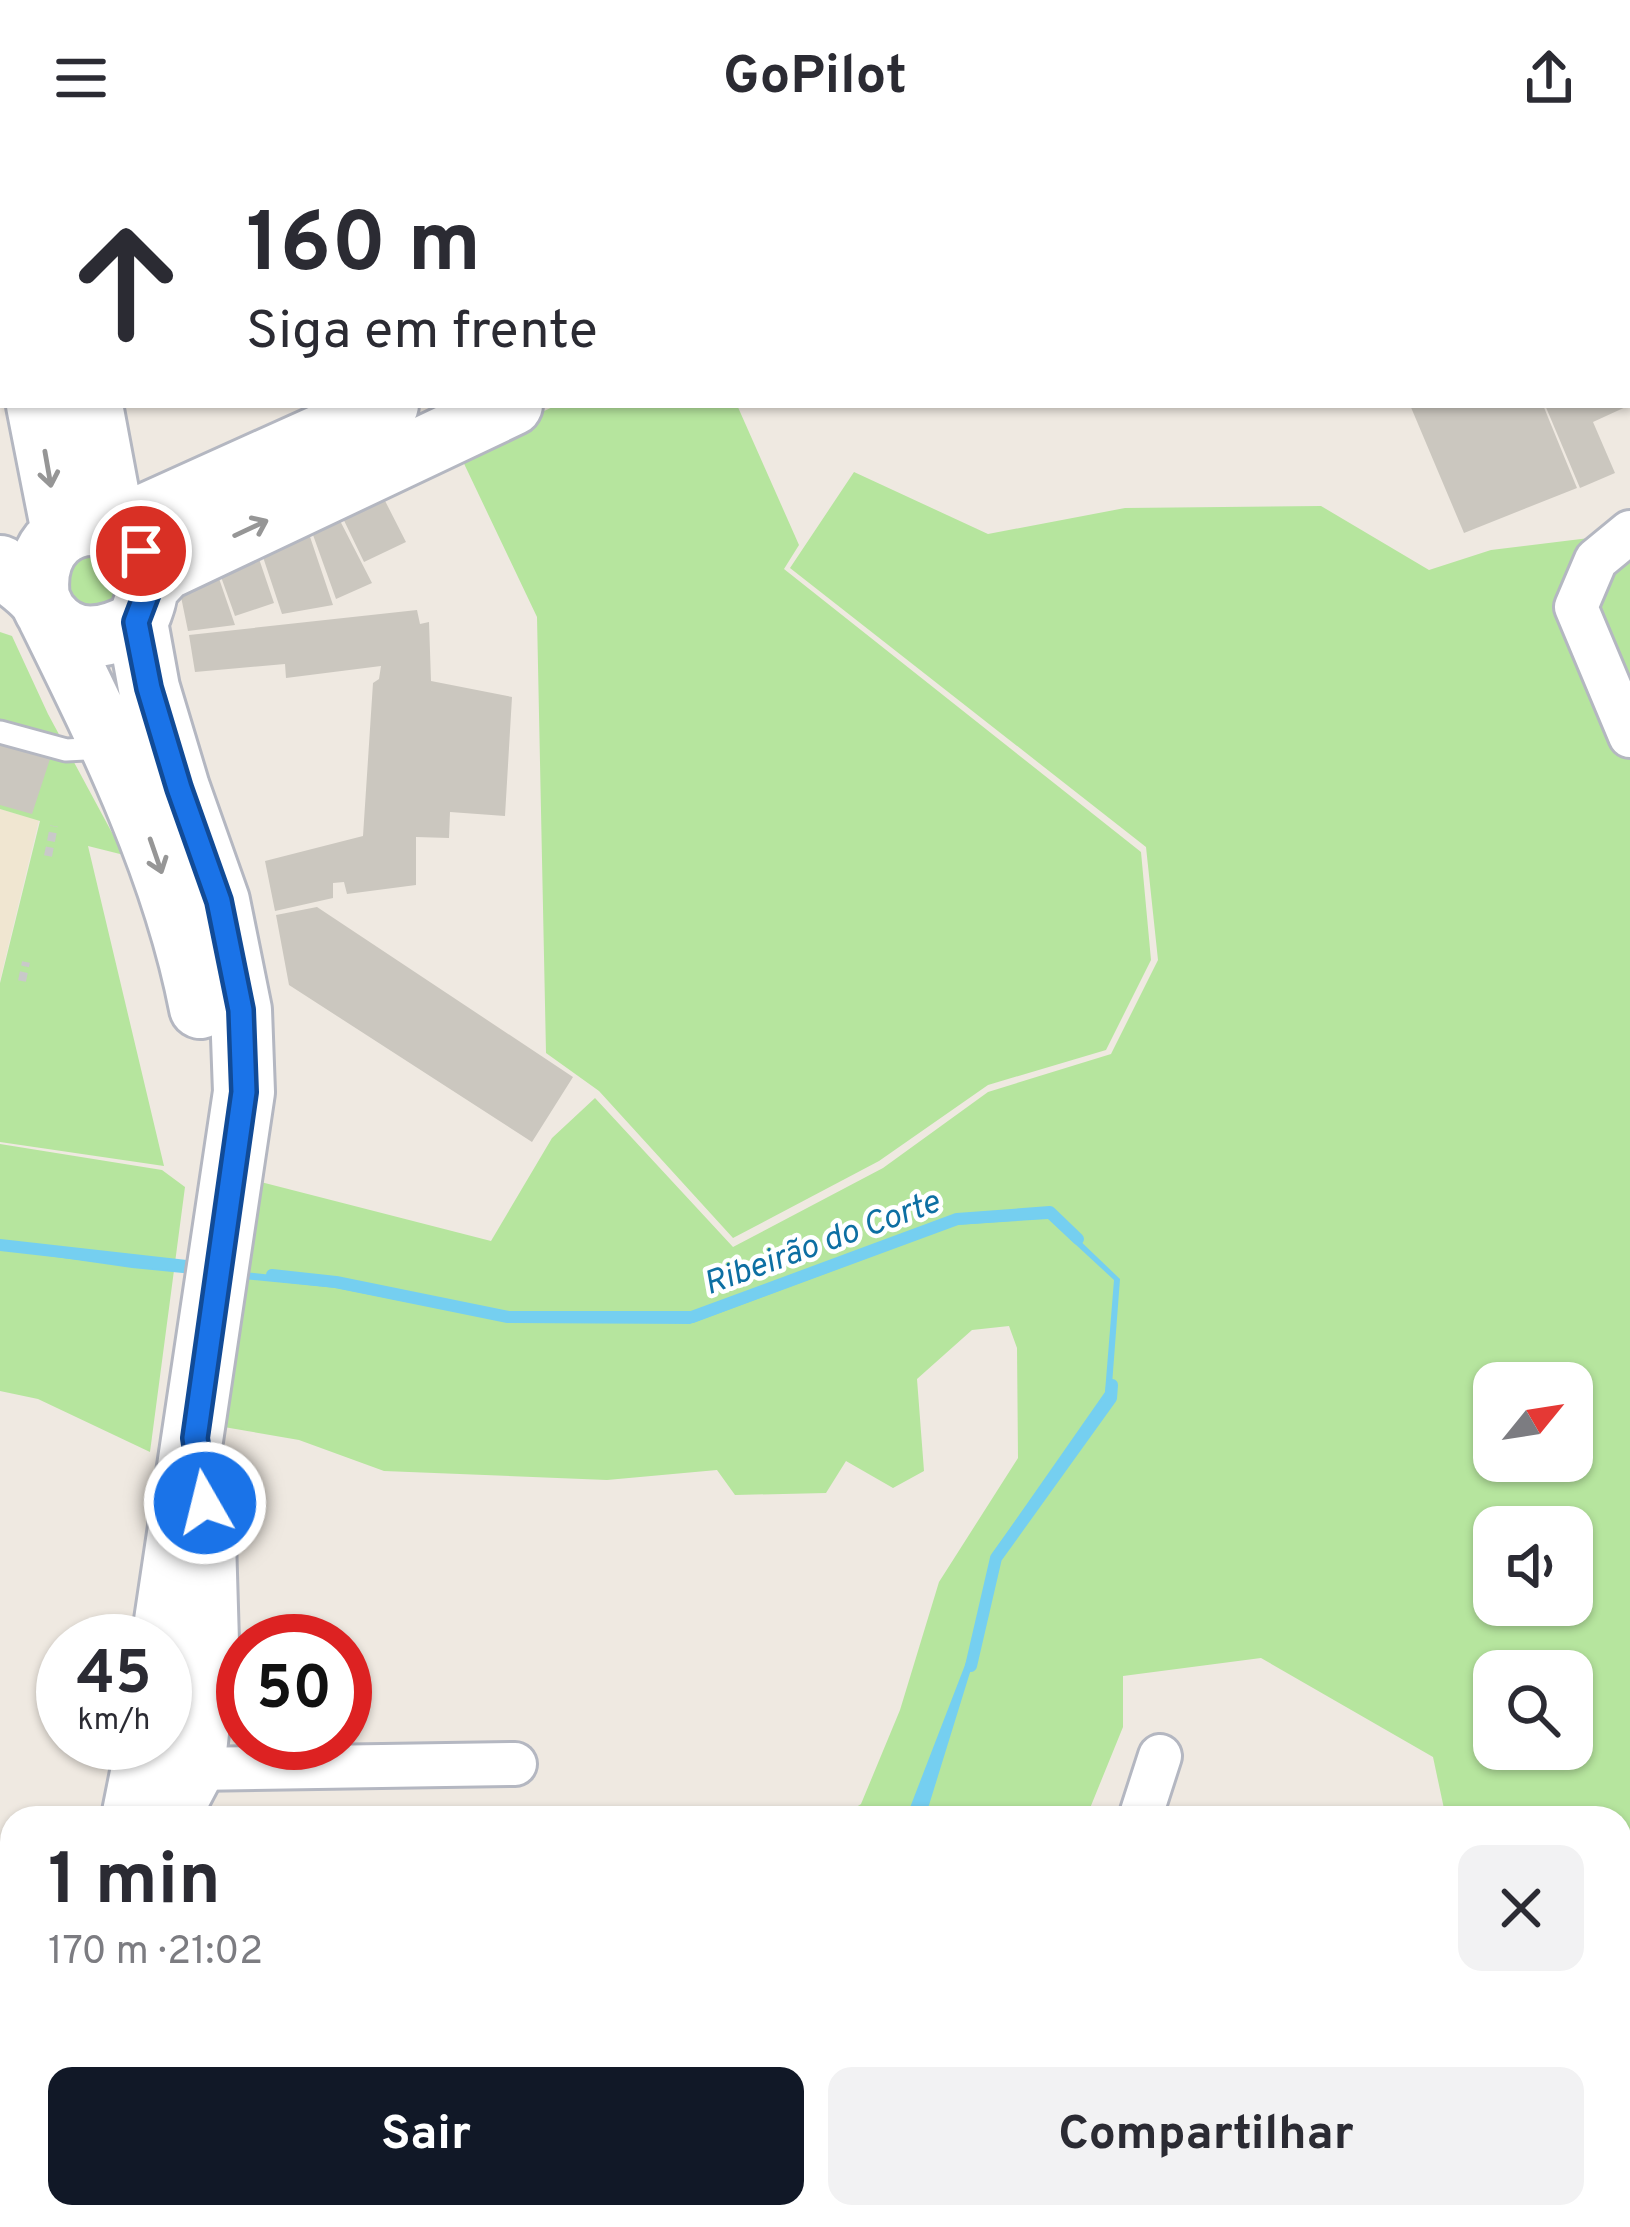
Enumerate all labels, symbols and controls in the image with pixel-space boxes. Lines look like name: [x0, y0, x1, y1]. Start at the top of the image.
text: GoPilot: [723, 44, 907, 113]
icon: menu: [48, 45, 114, 111]
icon: share: [1516, 45, 1582, 111]
text: 160 m: [246, 195, 481, 301]
icon: ahead: [48, 204, 204, 360]
text: Siga em frente: [246, 299, 598, 368]
one-way arrow: [38, 448, 61, 487]
pin: [90, 500, 192, 602]
one-way arrow: [232, 516, 268, 538]
icon: arrive: [108, 518, 174, 584]
one-way arrow: [147, 837, 168, 874]
water label: Ribeirão do Corte: [699, 1182, 947, 1307]
north arrow: [1473, 1362, 1593, 1482]
map controls: [1473, 1362, 1593, 1770]
position arrow: [142, 1440, 268, 1566]
button: sound: [1473, 1506, 1593, 1626]
speed limit sign: 50: [216, 1614, 372, 1770]
text: 45: [76, 1639, 152, 1715]
button: search: [1473, 1650, 1593, 1770]
text: km/h: [78, 1703, 150, 1740]
text: 1 min: [48, 1838, 221, 1930]
button: close: [1458, 1845, 1584, 1971]
text: 170 m · 21:02: [48, 1929, 263, 1978]
button: Sair: [48, 2067, 804, 2205]
button: Compartilhar: [828, 2067, 1584, 2205]

